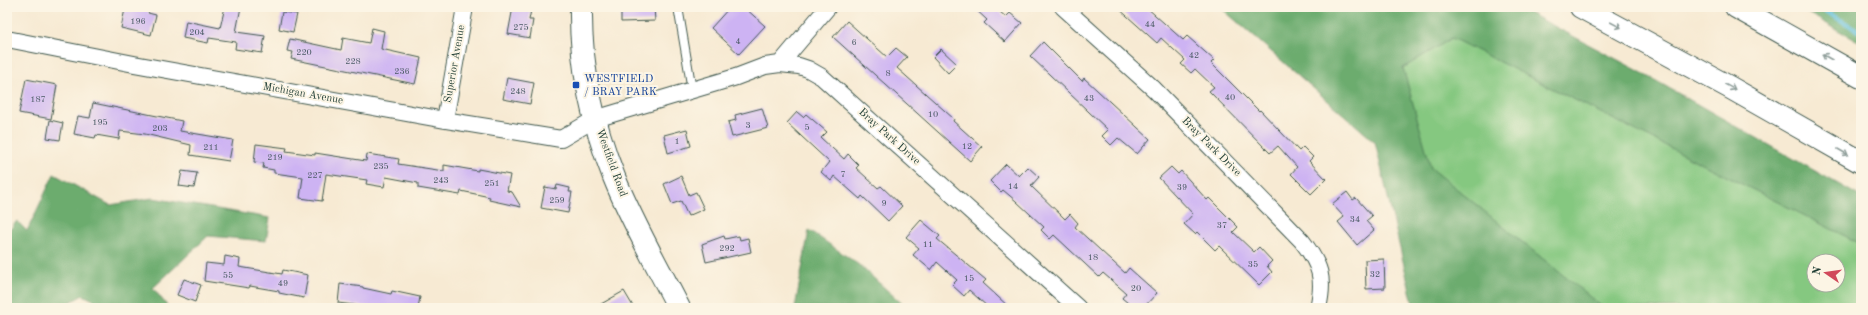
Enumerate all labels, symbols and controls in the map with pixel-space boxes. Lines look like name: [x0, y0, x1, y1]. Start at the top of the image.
house number: 196: [130, 17, 146, 26]
house number: 44: [1145, 20, 1155, 29]
one-way arrow: [1609, 22, 1621, 29]
house number: 275: [513, 23, 529, 32]
street label: Superior Avenue: [443, 24, 467, 104]
house number: 204: [189, 28, 205, 37]
house number: 4: [735, 37, 741, 46]
house number: 6: [851, 38, 857, 47]
house number: 220: [296, 48, 312, 57]
house number: 42: [1189, 51, 1199, 60]
one-way arrow: [1821, 53, 1833, 61]
house number: 228: [345, 57, 361, 66]
house number: 236: [394, 67, 410, 76]
house number: 8: [885, 69, 891, 78]
place label: WESTFIELD / BRAY PARK: [584, 74, 657, 98]
marker: WESTFIELD / BRAY PARK: [571, 80, 581, 90]
street label: Michigan Avenue: [262, 82, 344, 106]
one-way arrow: [1724, 84, 1736, 91]
house number: 248: [510, 87, 526, 96]
house number: 40: [1225, 93, 1235, 102]
house number: 43: [1084, 94, 1094, 103]
house number: 187: [30, 95, 46, 104]
street label: Bray Park Drive: [856, 107, 922, 167]
house number: 10: [928, 110, 938, 119]
street label: Bray Park Drive: [1179, 115, 1243, 179]
house number: 195: [92, 118, 108, 127]
house number: 3: [745, 121, 751, 130]
house number: 5: [804, 123, 810, 132]
house number: 203: [152, 124, 168, 133]
street label: Westfield Road: [594, 127, 628, 199]
house number: 1: [674, 137, 680, 146]
house number: 12: [962, 142, 972, 151]
house number: 211: [203, 143, 219, 152]
one-way arrow: [1837, 148, 1849, 156]
house number: 219: [267, 153, 283, 162]
house number: 235: [373, 162, 389, 171]
house number: 7: [840, 170, 846, 179]
house number: 227: [307, 171, 323, 180]
house number: 243: [433, 176, 449, 185]
house number: 251: [484, 179, 500, 188]
house number: 14: [1008, 182, 1018, 191]
house number: 39: [1177, 183, 1187, 192]
house number: 259: [549, 196, 565, 205]
house number: 9: [881, 199, 887, 208]
house number: 34: [1350, 215, 1360, 224]
house number: 37: [1217, 221, 1227, 230]
house number: 11: [923, 240, 933, 249]
house number: 292: [719, 244, 735, 253]
house number: 18: [1088, 253, 1098, 262]
north arrow: [1806, 253, 1846, 293]
house number: 35: [1248, 260, 1258, 269]
text: N: [1811, 265, 1824, 276]
house number: 32: [1370, 270, 1380, 279]
house number: 55: [223, 271, 233, 280]
house number: 15: [964, 274, 974, 283]
house number: 49: [278, 279, 288, 288]
house number: 20: [1131, 284, 1141, 293]

